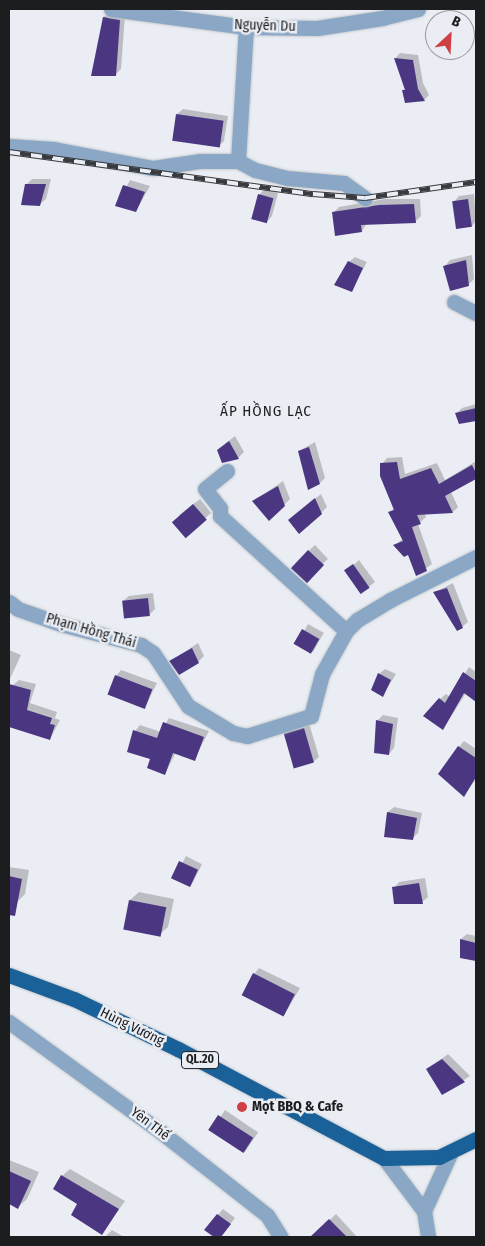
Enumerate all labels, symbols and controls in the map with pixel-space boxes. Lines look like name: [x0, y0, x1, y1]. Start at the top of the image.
north arrow: [425, 10, 475, 60]
text: B: [449, 12, 463, 31]
street label: Nguyễn Du: [234, 17, 296, 35]
district label: ẤP HỒNG LẠC: [219, 403, 313, 421]
street label: Phạm Hồng Thái: [44, 610, 138, 652]
street label: Hùng Vương: [97, 1004, 167, 1050]
road number: QL.20: [180, 1050, 220, 1070]
place label: Mọt BBQ & Cafe: [252, 1099, 343, 1115]
marker: Mọt BBQ & Cafe: [236, 1101, 248, 1113]
street label: Yên Thế: [127, 1104, 173, 1144]

